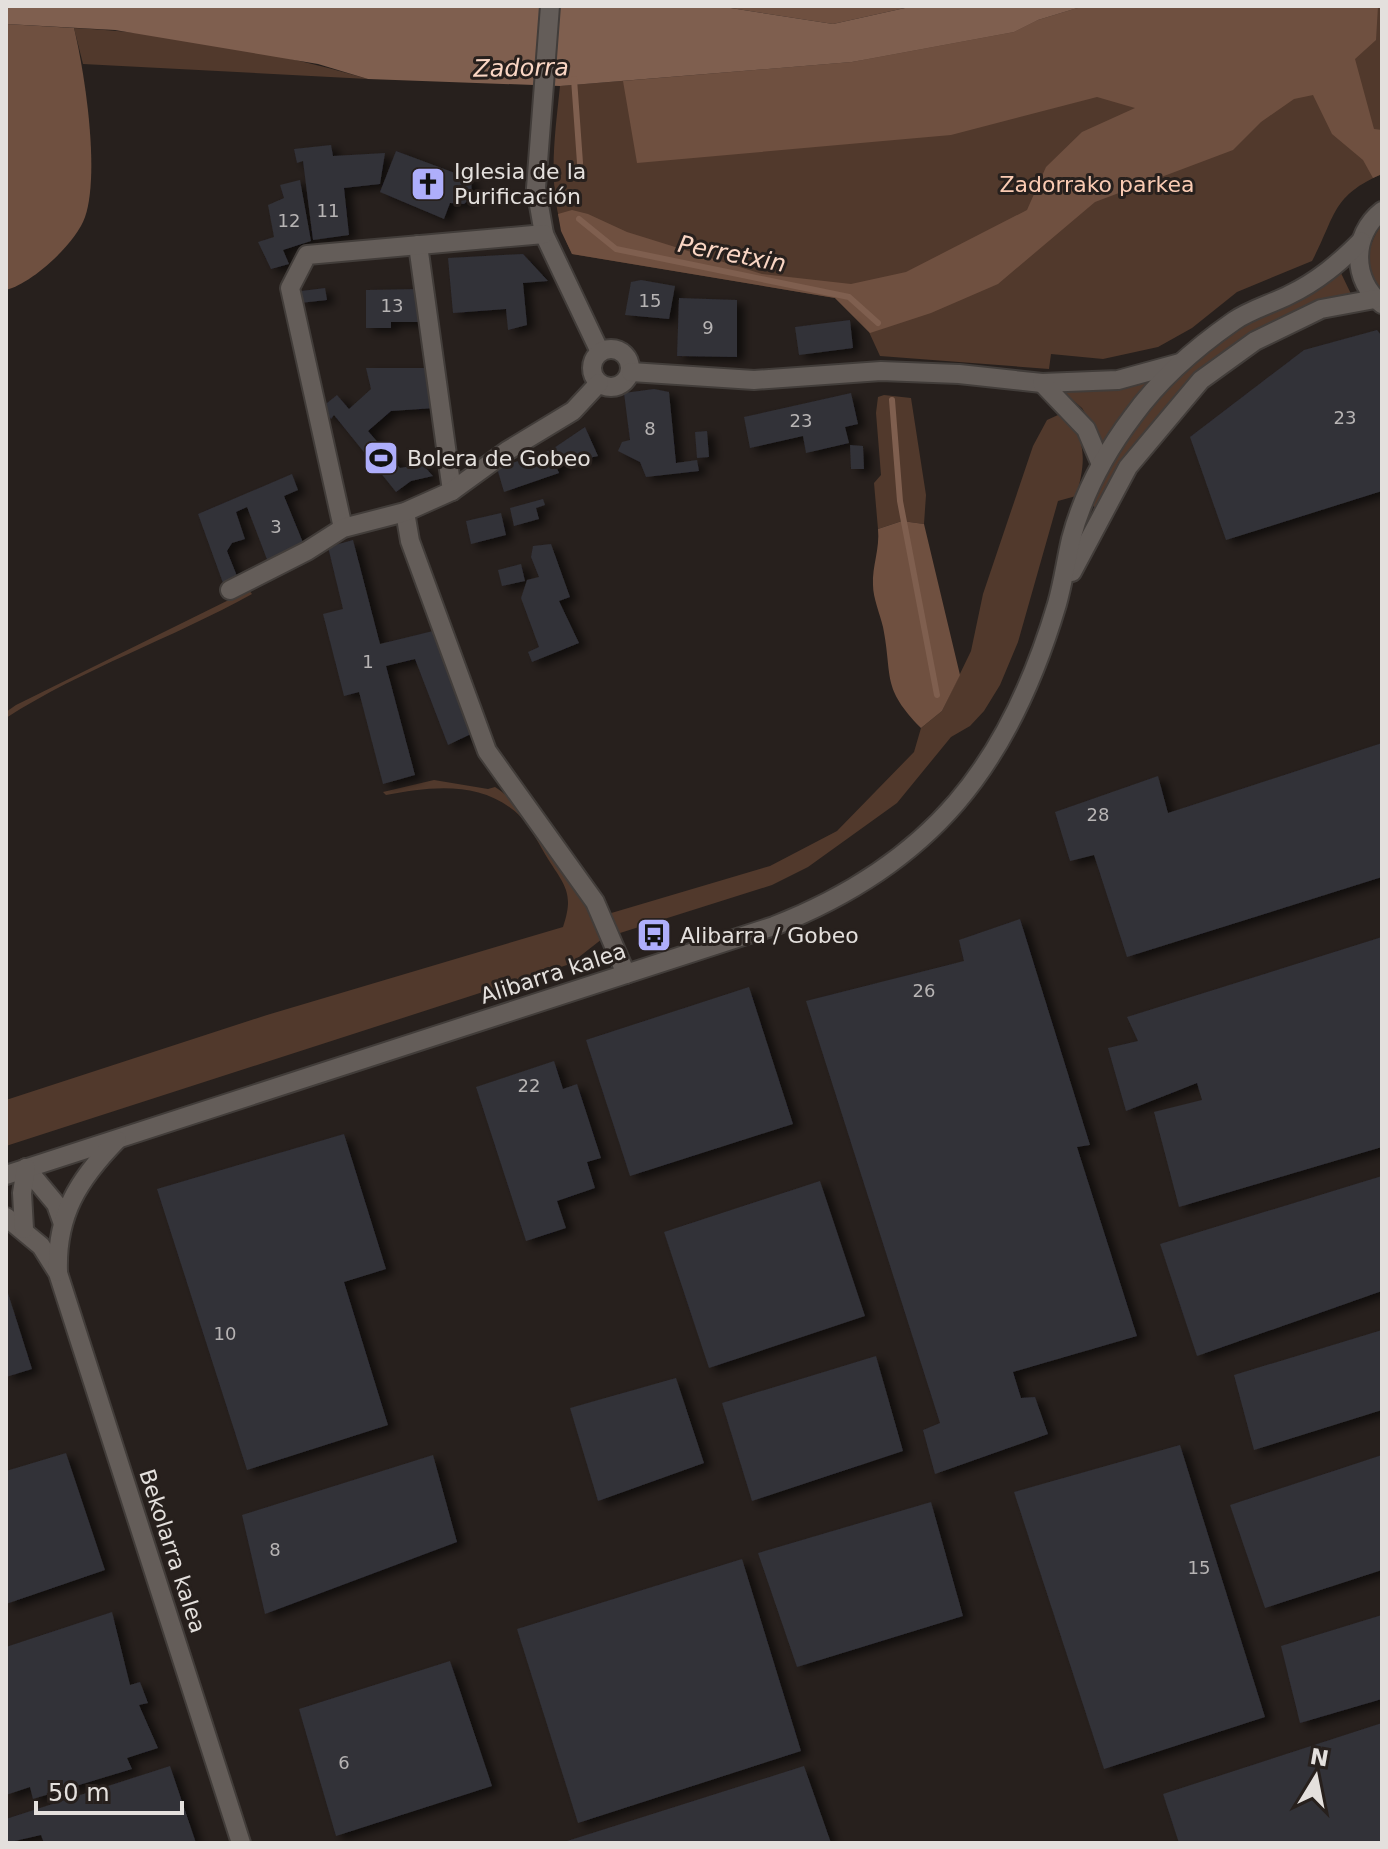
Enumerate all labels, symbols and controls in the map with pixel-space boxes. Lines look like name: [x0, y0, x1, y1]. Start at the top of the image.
water label: Zadorra: [472, 53, 569, 83]
place label: Iglesia de la Purificación: [454, 159, 586, 209]
church icon: Iglesia de la Purificación: [409, 165, 447, 203]
park label: Zadorrako parkea: [999, 172, 1195, 197]
house number: 11: [317, 200, 339, 221]
house number: 12: [278, 210, 300, 231]
water label: Perretxin: [676, 230, 788, 278]
house number: 15: [639, 290, 661, 311]
house number: 13: [381, 295, 403, 316]
house number: 9: [702, 317, 714, 338]
house number: 23: [1334, 407, 1356, 428]
house number: 23: [790, 410, 812, 431]
house number: 8: [644, 418, 656, 439]
sports icon: Bolera de Gobeo: [362, 439, 400, 477]
place label: Bolera de Gobeo: [407, 446, 591, 471]
house number: 3: [270, 516, 282, 537]
house number: 1: [362, 651, 374, 672]
house number: 28: [1087, 804, 1109, 825]
bus stop icon: Alibarra / Gobeo: [635, 916, 673, 954]
place label: Alibarra / Gobeo: [680, 923, 859, 948]
street label: Alibarra kalea: [477, 938, 629, 1009]
house number: 26: [913, 980, 935, 1001]
house number: 22: [518, 1075, 540, 1096]
house number: 10: [214, 1323, 236, 1344]
street label: Bekolarra kalea: [134, 1466, 211, 1636]
house number: 8: [269, 1539, 281, 1560]
house number: 15: [1188, 1557, 1210, 1578]
north arrow: [1276, 1737, 1356, 1817]
text: N: [1308, 1744, 1331, 1772]
house number: 6: [338, 1752, 350, 1773]
scale bar: [36, 1765, 182, 1815]
text: 50 m: [48, 1779, 110, 1807]

